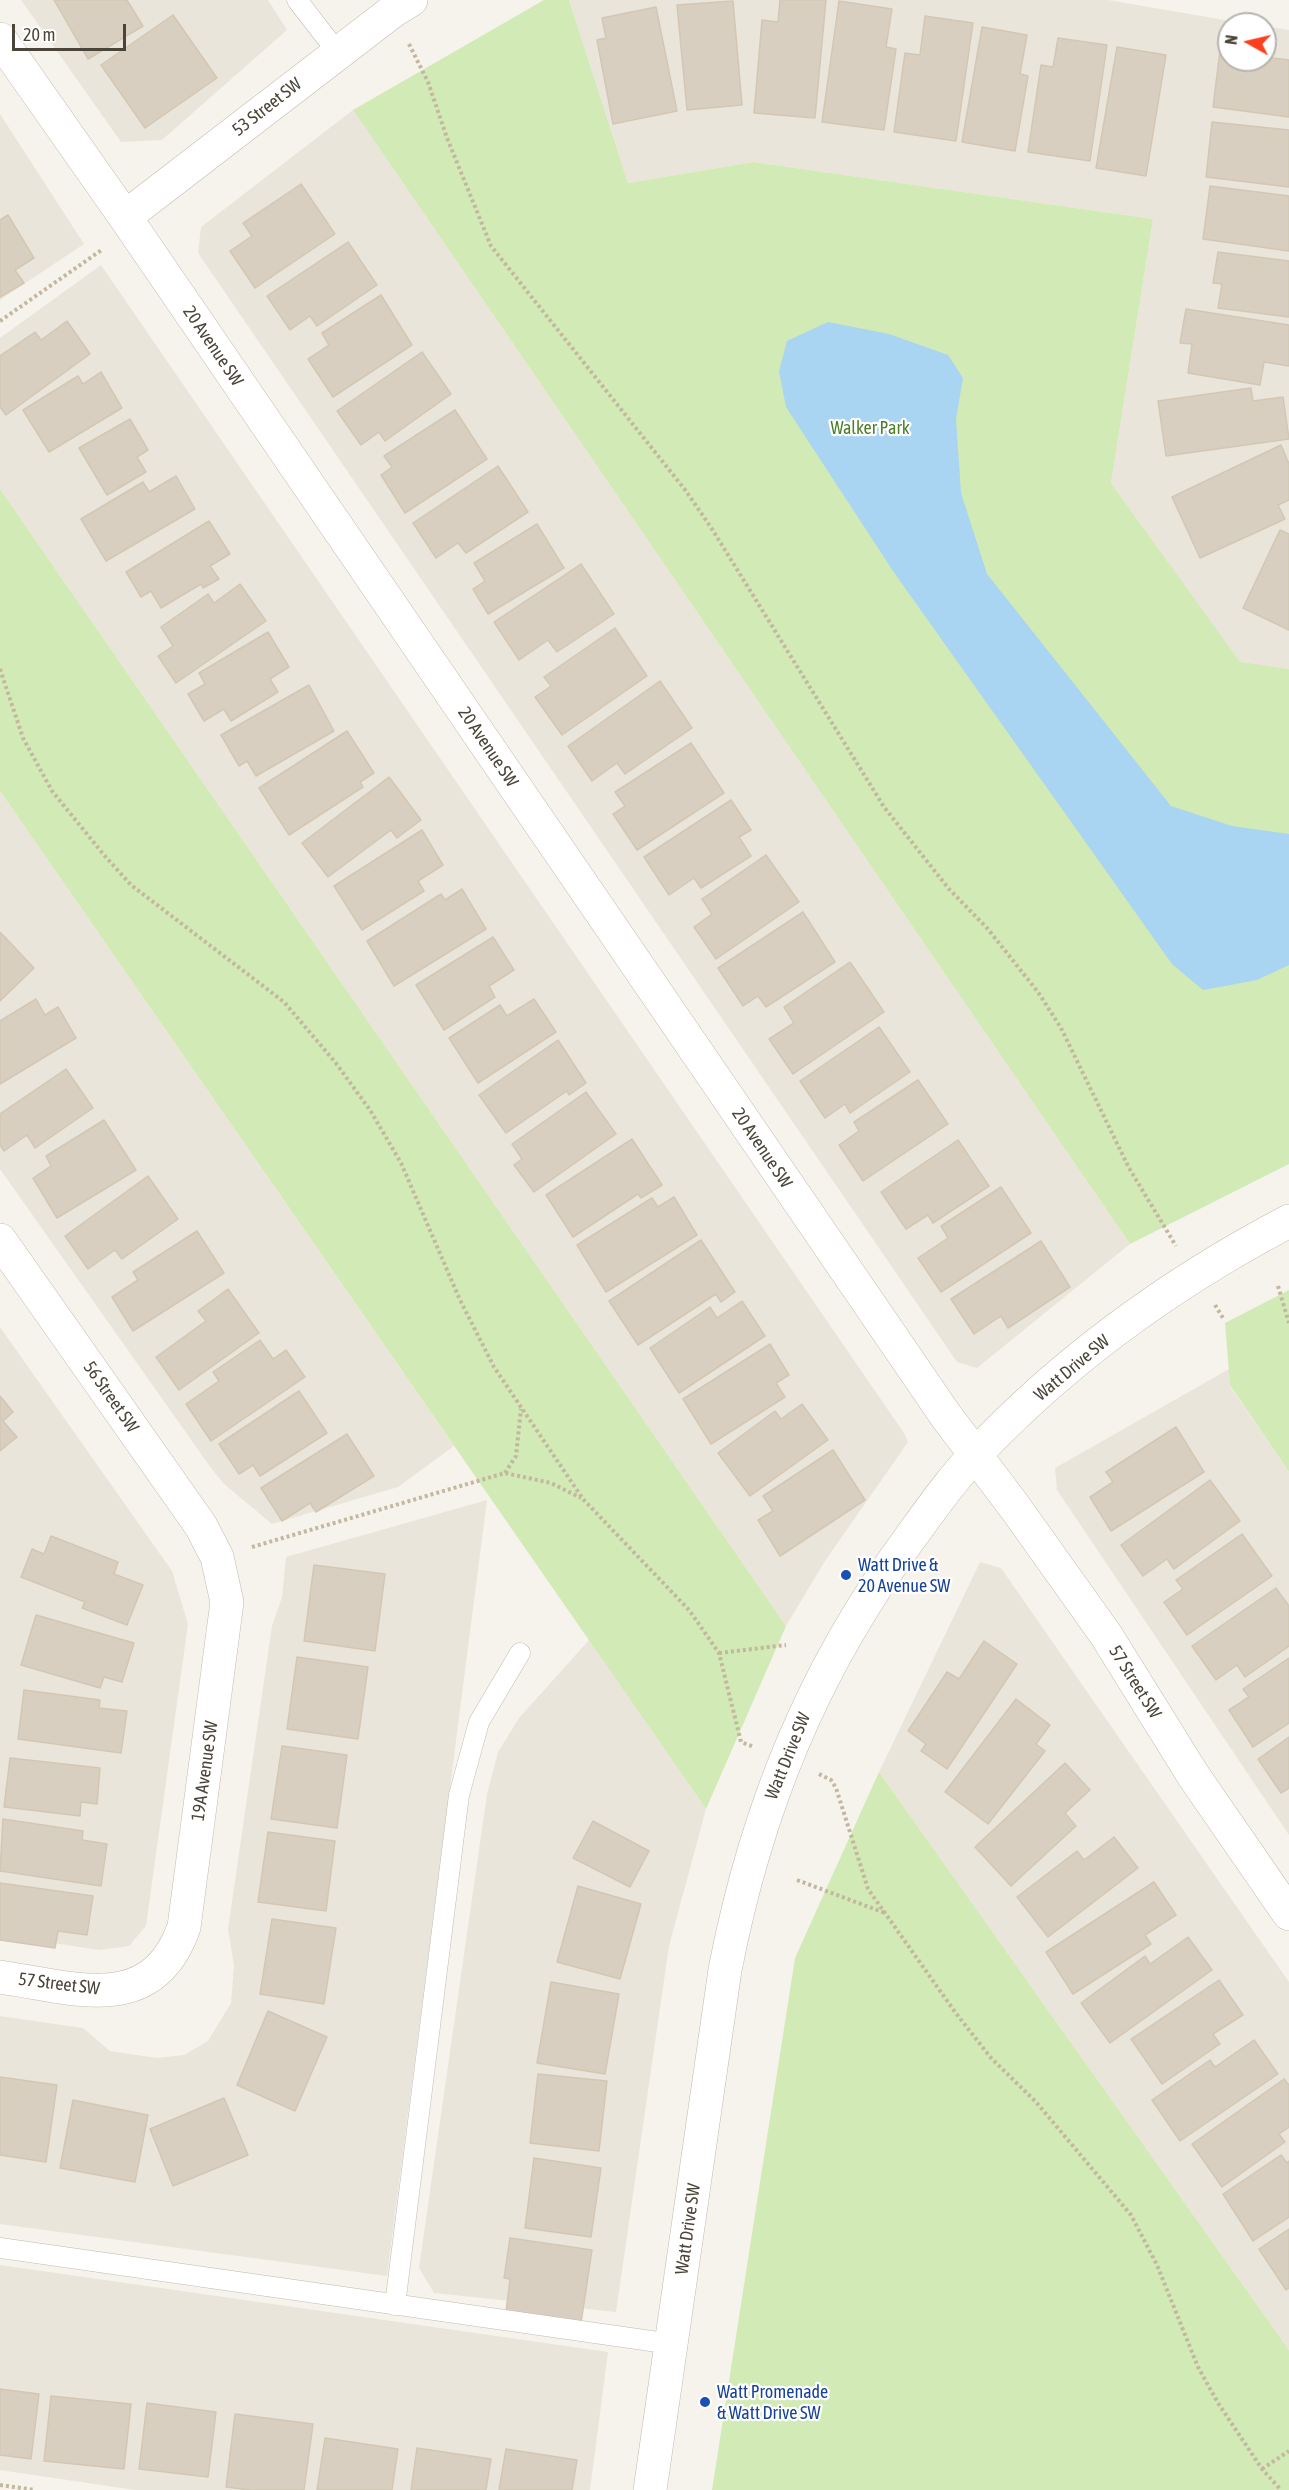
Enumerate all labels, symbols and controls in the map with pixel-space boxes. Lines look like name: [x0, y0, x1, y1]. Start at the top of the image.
scale bar: [15, 12, 129, 50]
north arrow: [1217, 12, 1277, 72]
text: 20 m: [23, 24, 55, 45]
text: N: [1222, 34, 1241, 46]
street label: 53 Street SW: [228, 73, 306, 141]
street label: 20 Avenue SW: [178, 302, 248, 390]
park label: Walker Park: [830, 417, 910, 439]
street label: 20 Avenue SW: [453, 703, 523, 791]
street label: 20 Avenue SW: [727, 1104, 797, 1192]
street label: Watt Drive SW: [1030, 1330, 1114, 1406]
street label: 56 Street SW: [79, 1357, 143, 1437]
place label: Watt Drive & 20 Avenue SW: [858, 1554, 950, 1596]
marker: Watt Drive & 20 Avenue SW: [839, 1568, 853, 1582]
street label: 57 Street SW: [1104, 1642, 1166, 1722]
street label: Watt Drive SW: [761, 1709, 815, 1803]
street label: 19A Avenue SW: [187, 1719, 223, 1823]
street label: 57 Street SW: [17, 1968, 101, 2000]
street label: Watt Drive SW: [671, 2182, 705, 2276]
place label: Watt Promenade & Watt Drive SW: [717, 2381, 828, 2424]
marker: Watt Promenade & Watt Drive SW: [698, 2395, 712, 2409]

